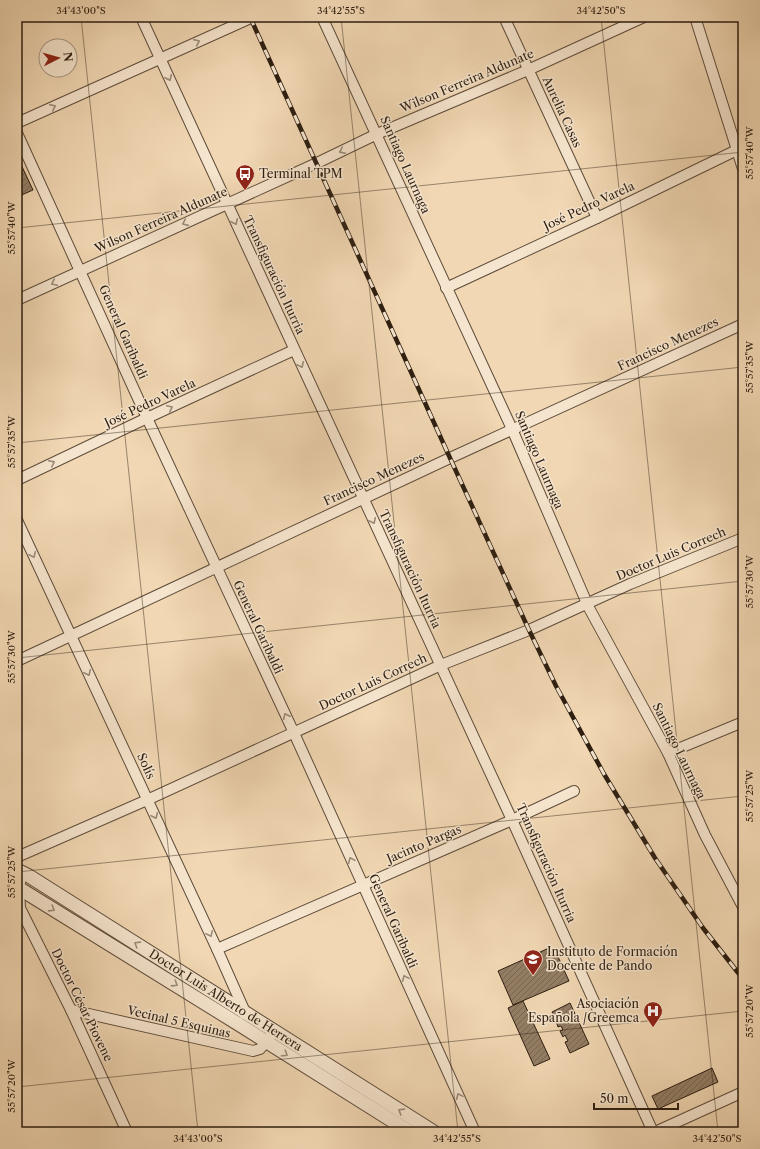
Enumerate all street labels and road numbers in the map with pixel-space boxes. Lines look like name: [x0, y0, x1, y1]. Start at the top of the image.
street label: Wilson Ferreira Aldunate: [397, 45, 536, 116]
street label: Aurelia Casas: [539, 73, 585, 150]
street label: Santiago Laurnaga: [377, 114, 434, 216]
street label: José Pedro Varela: [539, 178, 637, 234]
street label: Wilson Ferreira Aldunate: [91, 183, 230, 256]
street label: Transfiguración Iturria: [240, 213, 309, 337]
street label: General Garibaldi: [96, 282, 151, 382]
street label: Francisco Menezes: [615, 314, 721, 373]
street label: José Pedro Varela: [100, 375, 198, 431]
street label: Santiago Laurnaga: [512, 408, 567, 512]
street label: Francisco Menezes: [321, 449, 427, 508]
street label: Transfiguración Iturria: [376, 507, 445, 631]
street label: Doctor Luis Correch: [614, 524, 728, 583]
street label: General Garibaldi: [230, 578, 287, 676]
street label: Doctor Luis Correch: [316, 650, 430, 713]
street label: Santiago Laurnaga: [650, 700, 710, 802]
street label: Solís: [134, 750, 159, 781]
street label: Transfiguración Iturria: [513, 801, 580, 925]
street label: Jacinto Pargas: [382, 821, 463, 867]
street label: General Garibaldi: [366, 871, 421, 971]
street label: Doctor César Piovene: [48, 946, 117, 1064]
street label: Doctor Luis Alberto de Herrera: [146, 946, 306, 1054]
street label: Vecinal 5 Esquinas: [125, 1002, 232, 1041]

